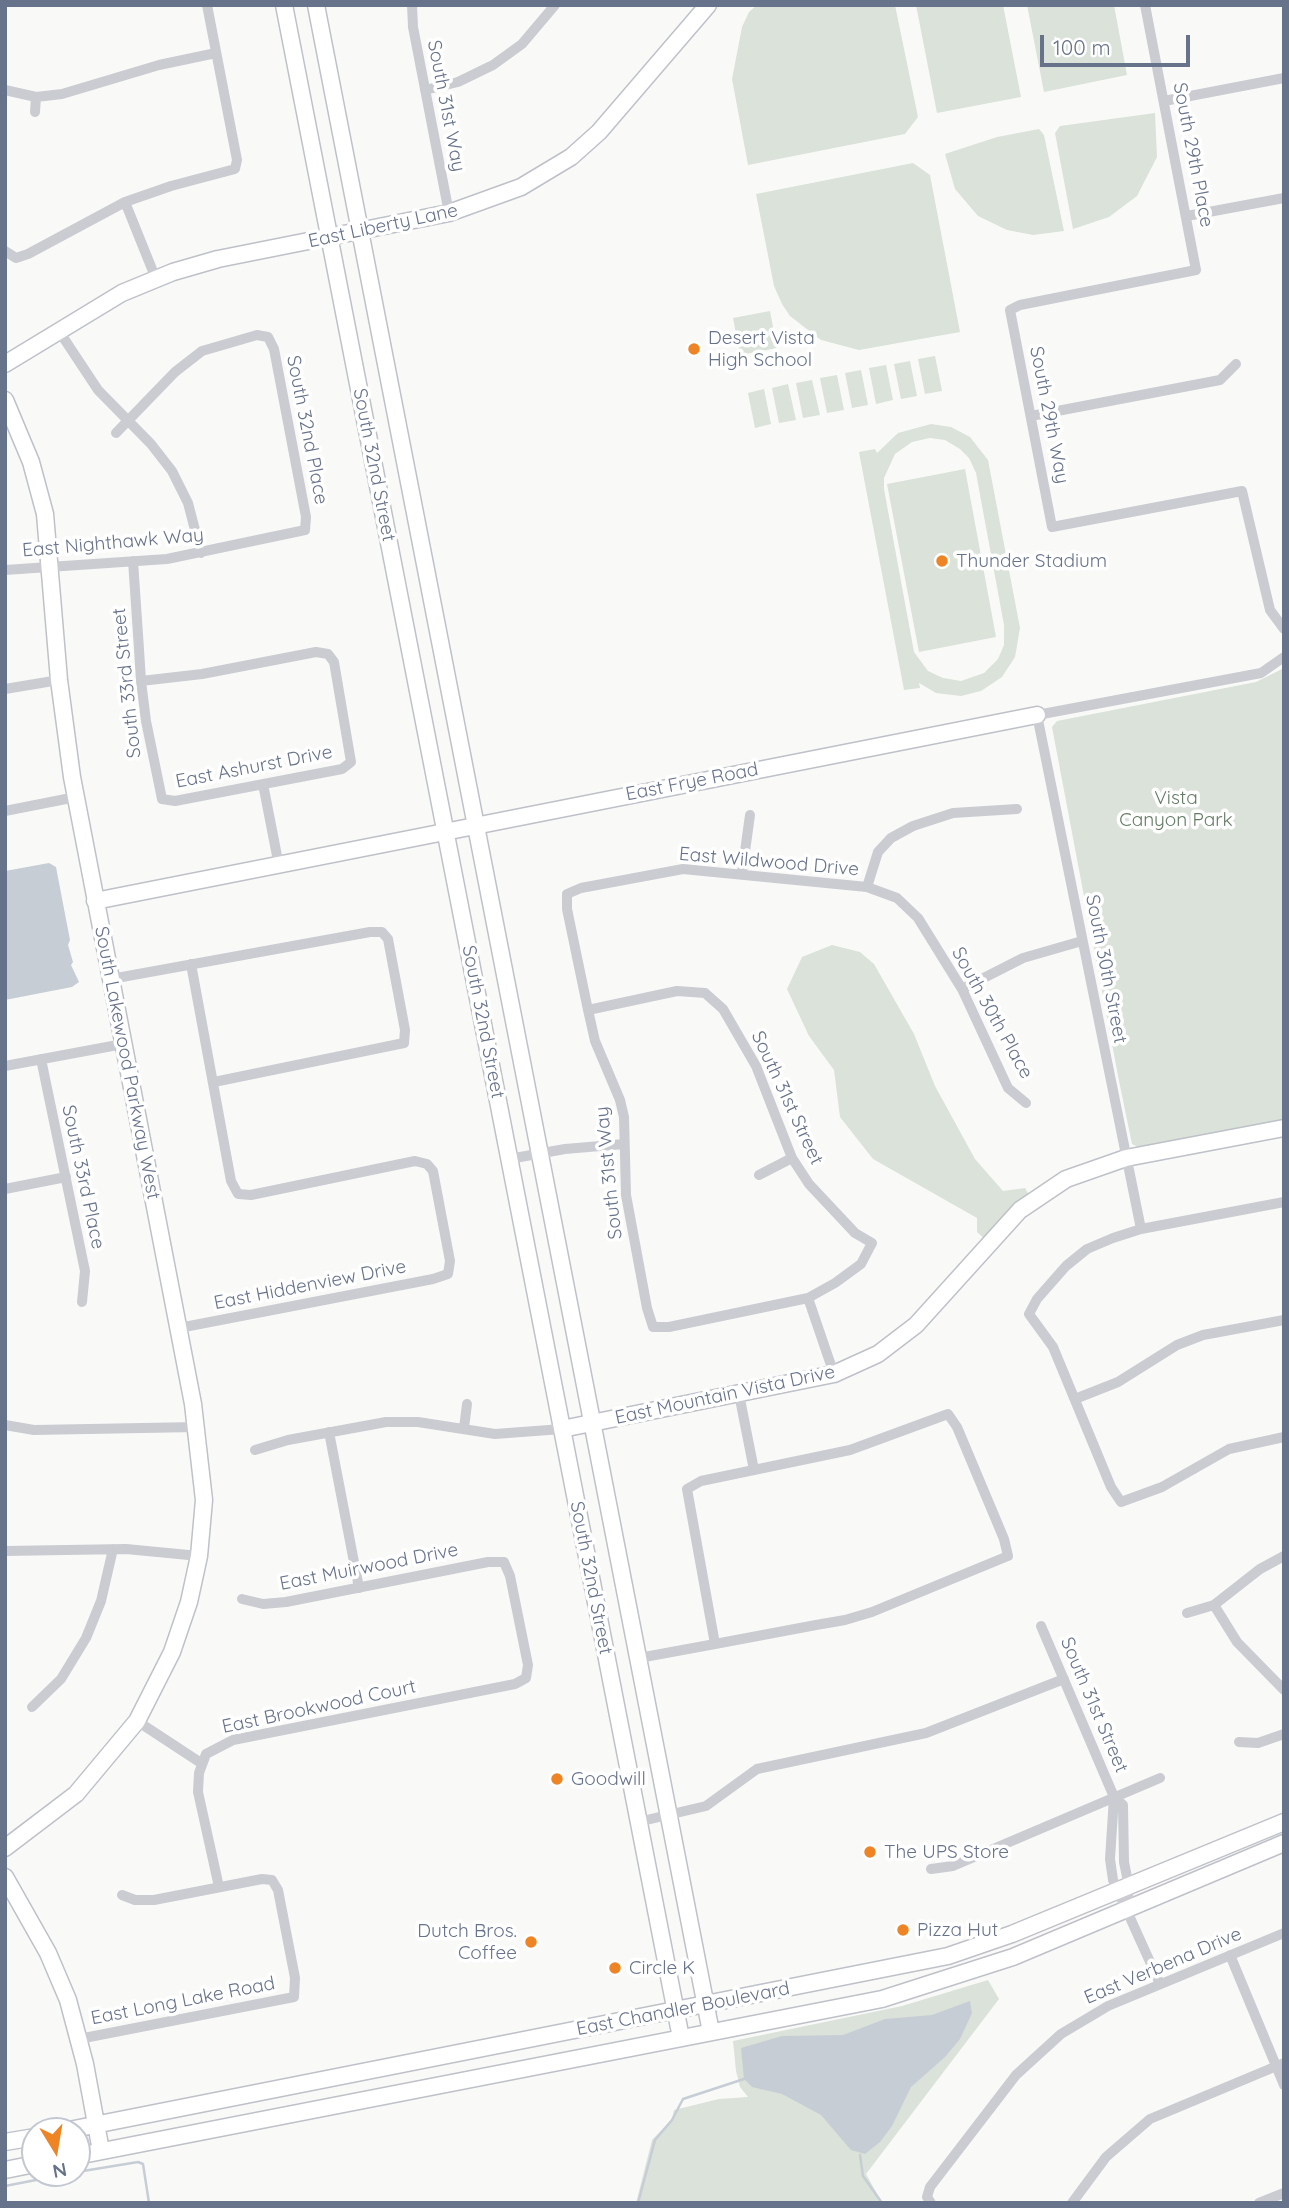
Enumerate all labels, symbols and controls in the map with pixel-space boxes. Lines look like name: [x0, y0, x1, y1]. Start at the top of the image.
scale bar: [1044, 21, 1194, 65]
text: 100 m: [1053, 34, 1111, 60]
street label: South 31st Way: [422, 38, 470, 174]
street label: South 29th Place: [1168, 81, 1218, 229]
street label: East Liberty Lane: [306, 199, 460, 253]
place label: Desert Vista High School: [708, 327, 815, 371]
marker: Desert Vista High School: [686, 341, 702, 357]
street label: South 29th Way: [1025, 344, 1073, 486]
street label: South 32nd Place: [281, 354, 333, 506]
street label: South 32nd Street: [348, 387, 400, 543]
street label: East Nighthawk Way: [21, 524, 205, 562]
place label: Thunder Stadium: [956, 550, 1107, 572]
marker: Thunder Stadium: [934, 553, 950, 569]
street label: South 33rd Street: [108, 607, 146, 759]
street label: East Ashurst Drive: [174, 741, 334, 793]
street label: East Frye Road: [624, 758, 760, 806]
park label: Vista Canyon Park: [1119, 787, 1233, 831]
street label: East Wildwood Drive: [678, 843, 860, 881]
street label: South 30th Street: [1080, 893, 1132, 1045]
street label: South Lakewood Parkway West: [89, 925, 165, 1201]
street label: South 30th Place: [946, 943, 1038, 1083]
street label: South 32nd Street: [457, 944, 509, 1100]
street label: South 31st Street: [746, 1028, 828, 1168]
street label: South 33rd Place: [57, 1103, 109, 1251]
street label: South 31st Way: [591, 1105, 627, 1241]
street label: East Hiddenview Drive: [212, 1255, 408, 1315]
street label: East Mountain Vista Drive: [613, 1361, 837, 1429]
street label: South 32nd Street: [565, 1500, 617, 1656]
street label: East Muirwood Drive: [278, 1539, 460, 1595]
street label: South 31st Street: [1055, 1634, 1133, 1776]
street label: East Brookwood Court: [220, 1675, 418, 1739]
place label: Goodwill: [571, 1768, 646, 1790]
marker: Goodwill: [549, 1771, 565, 1787]
place label: The UPS Store: [884, 1841, 1009, 1863]
marker: The UPS Store: [862, 1844, 878, 1860]
place label: Pizza Hut: [917, 1919, 998, 1941]
place label: Dutch Bros. Coffee: [417, 1920, 517, 1964]
marker: Pizza Hut: [895, 1922, 911, 1938]
street label: East Verbena Drive: [1081, 1923, 1245, 2009]
marker: Dutch Bros. Coffee: [523, 1934, 539, 1950]
place label: Circle K: [629, 1957, 695, 1979]
marker: Circle K: [607, 1960, 623, 1976]
street label: East Long Lake Road: [89, 1972, 277, 2030]
street label: East Chandler Boulevard: [574, 1977, 792, 2041]
north arrow: [21, 2117, 91, 2187]
text: N: [50, 2158, 69, 2184]

